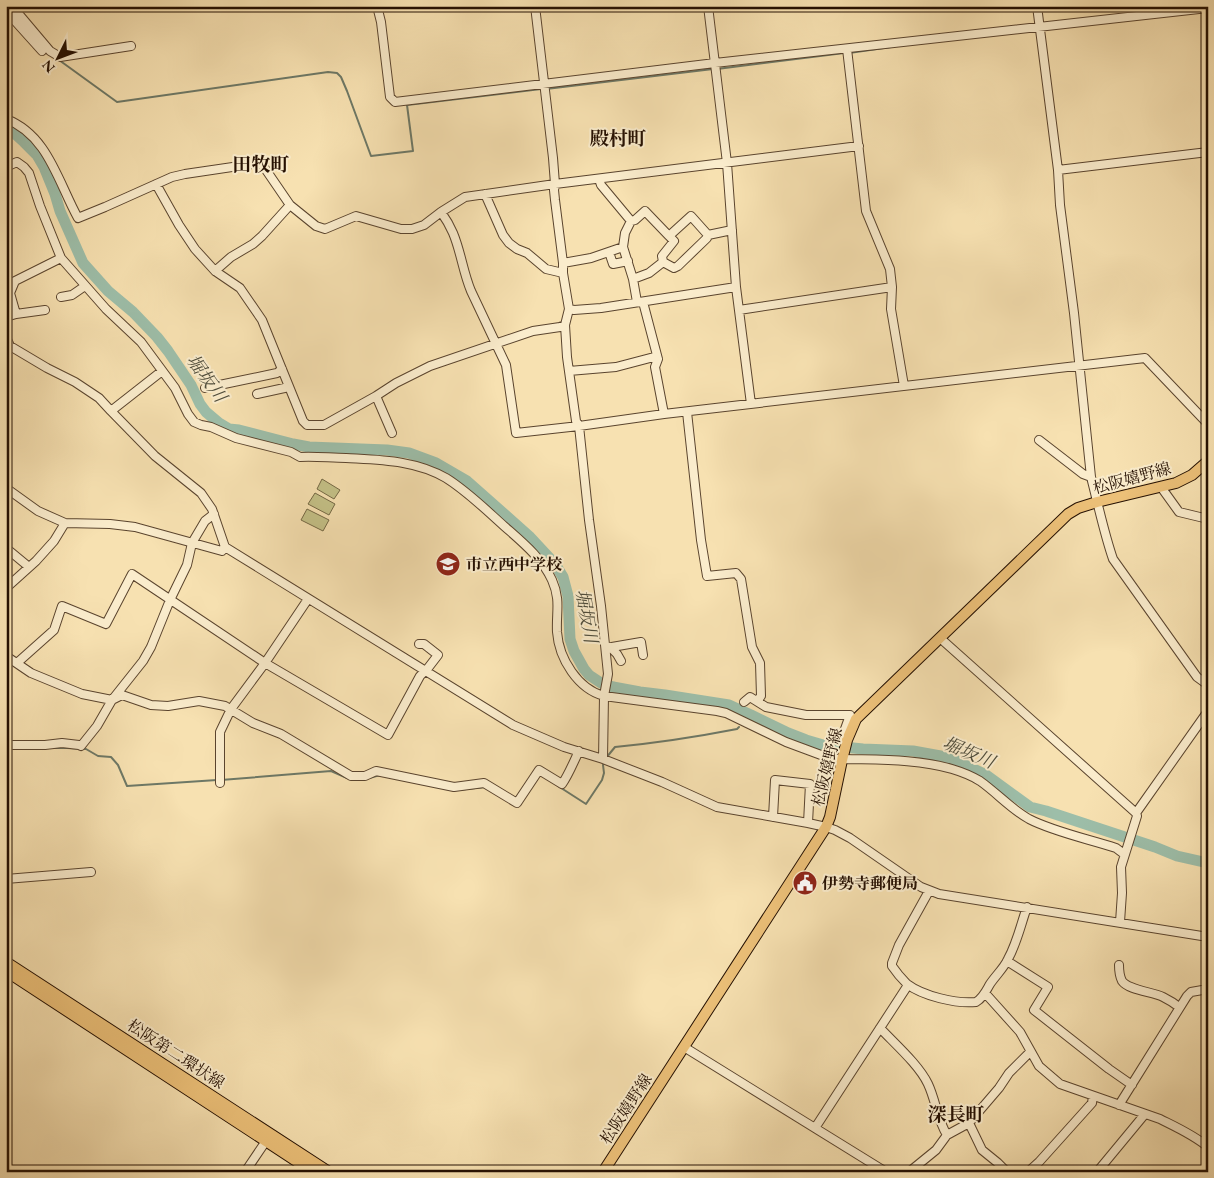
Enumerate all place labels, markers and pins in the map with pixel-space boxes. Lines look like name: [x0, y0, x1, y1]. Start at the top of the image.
school or university icon: 市立西中学校: [435, 551, 461, 577]
place label: 市立西中学校: [466, 554, 563, 575]
public building icon: 伊勢寺郵便局: [792, 870, 818, 896]
place label: 伊勢寺郵便局: [822, 873, 918, 894]

